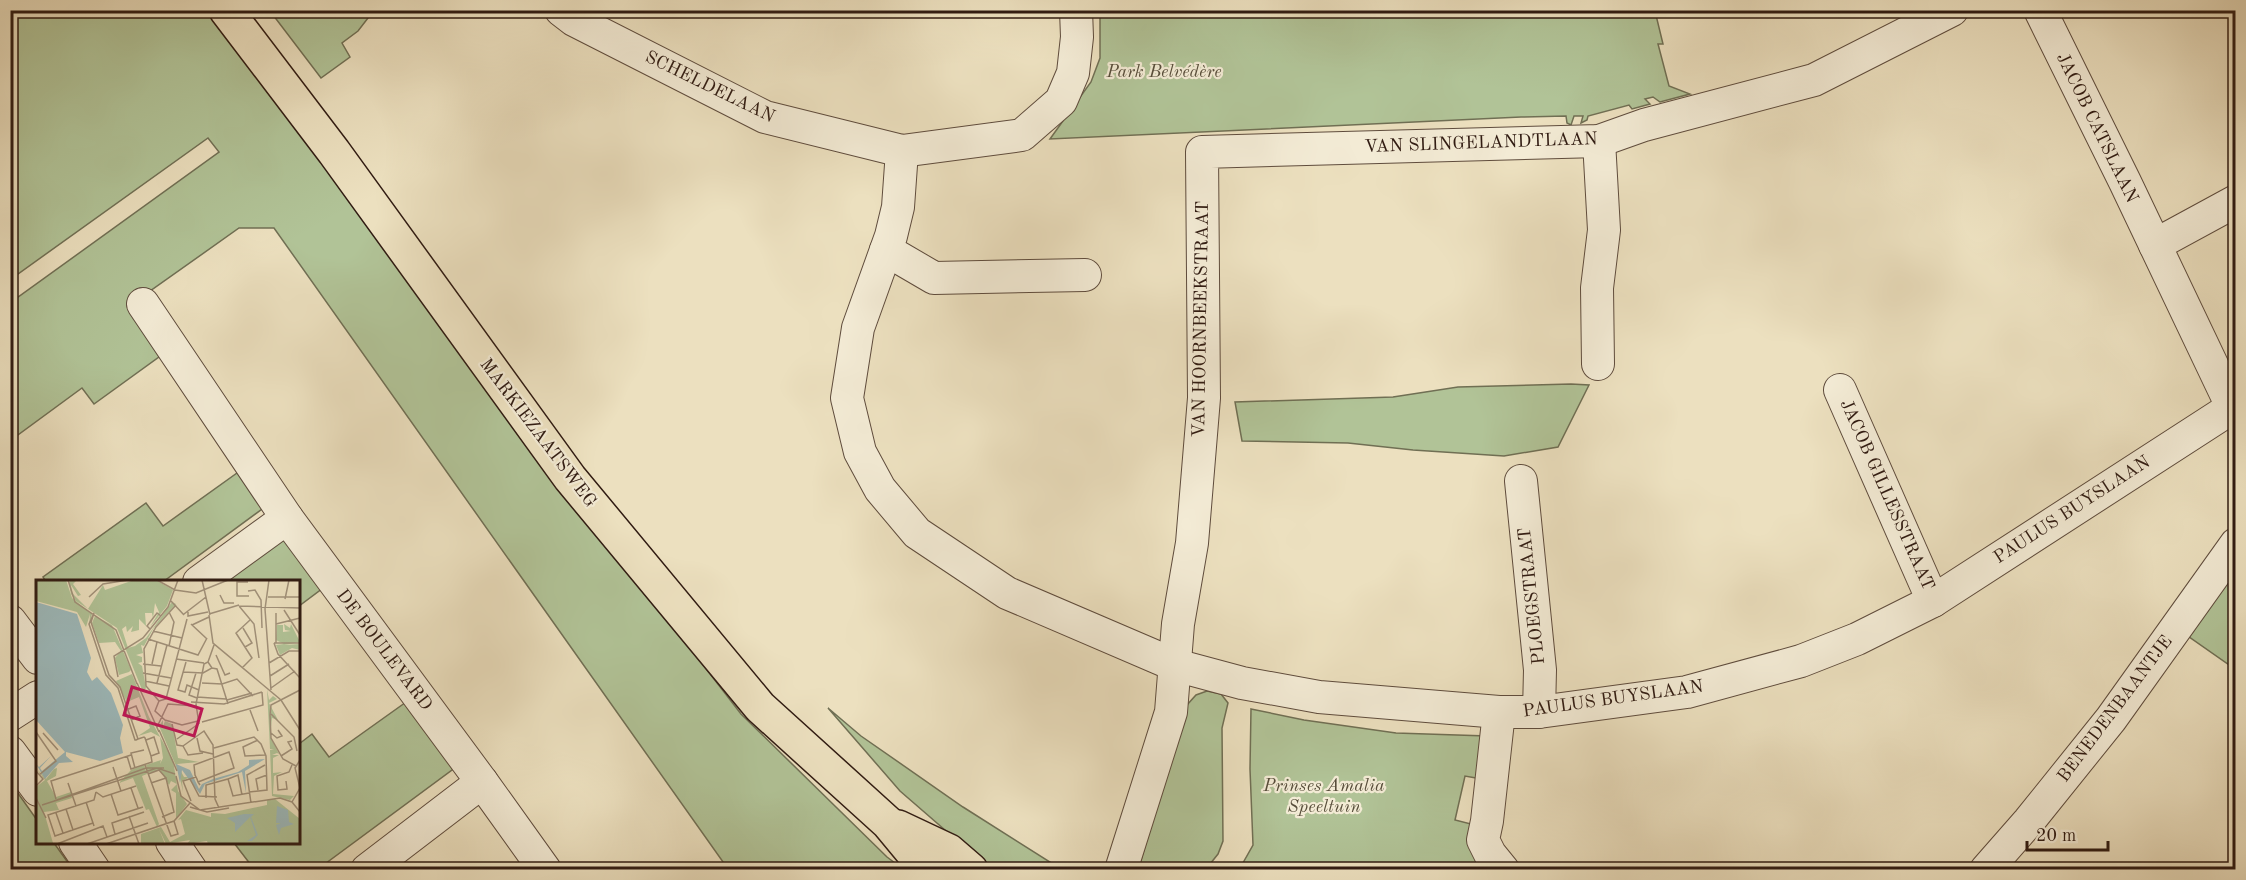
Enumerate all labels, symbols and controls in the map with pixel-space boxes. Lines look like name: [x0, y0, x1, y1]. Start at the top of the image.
street label: SCHELDELAAN: [642, 48, 778, 126]
street label: JACOB CATSLAAN: [2053, 50, 2141, 206]
park label: Park Belvédère: [1105, 63, 1222, 81]
street label: VAN SLINGELANDTLAAN: [1364, 130, 1598, 156]
street label: VAN HOORNBEEKSTRAAT: [1190, 201, 1212, 437]
street label: MARKIEZAATSWEG: [476, 355, 600, 511]
street label: JACOB GILLESSTRAAT: [1837, 397, 1937, 593]
street label: PAULUS BUYSLAAN: [1991, 453, 2153, 567]
street label: PLOEGSTRAAT: [1516, 526, 1548, 666]
inset map: [36, 580, 300, 844]
street label: DE BOULEVARD: [333, 586, 435, 714]
street label: BENEDENBAANTJE: [2054, 632, 2176, 786]
street label: PAULUS BUYSLAAN: [1521, 677, 1705, 721]
park label: Prinses Amalia Speeltuin: [1262, 777, 1385, 816]
scale bar: [2027, 814, 2108, 852]
text: 20 m: [2036, 827, 2076, 845]

